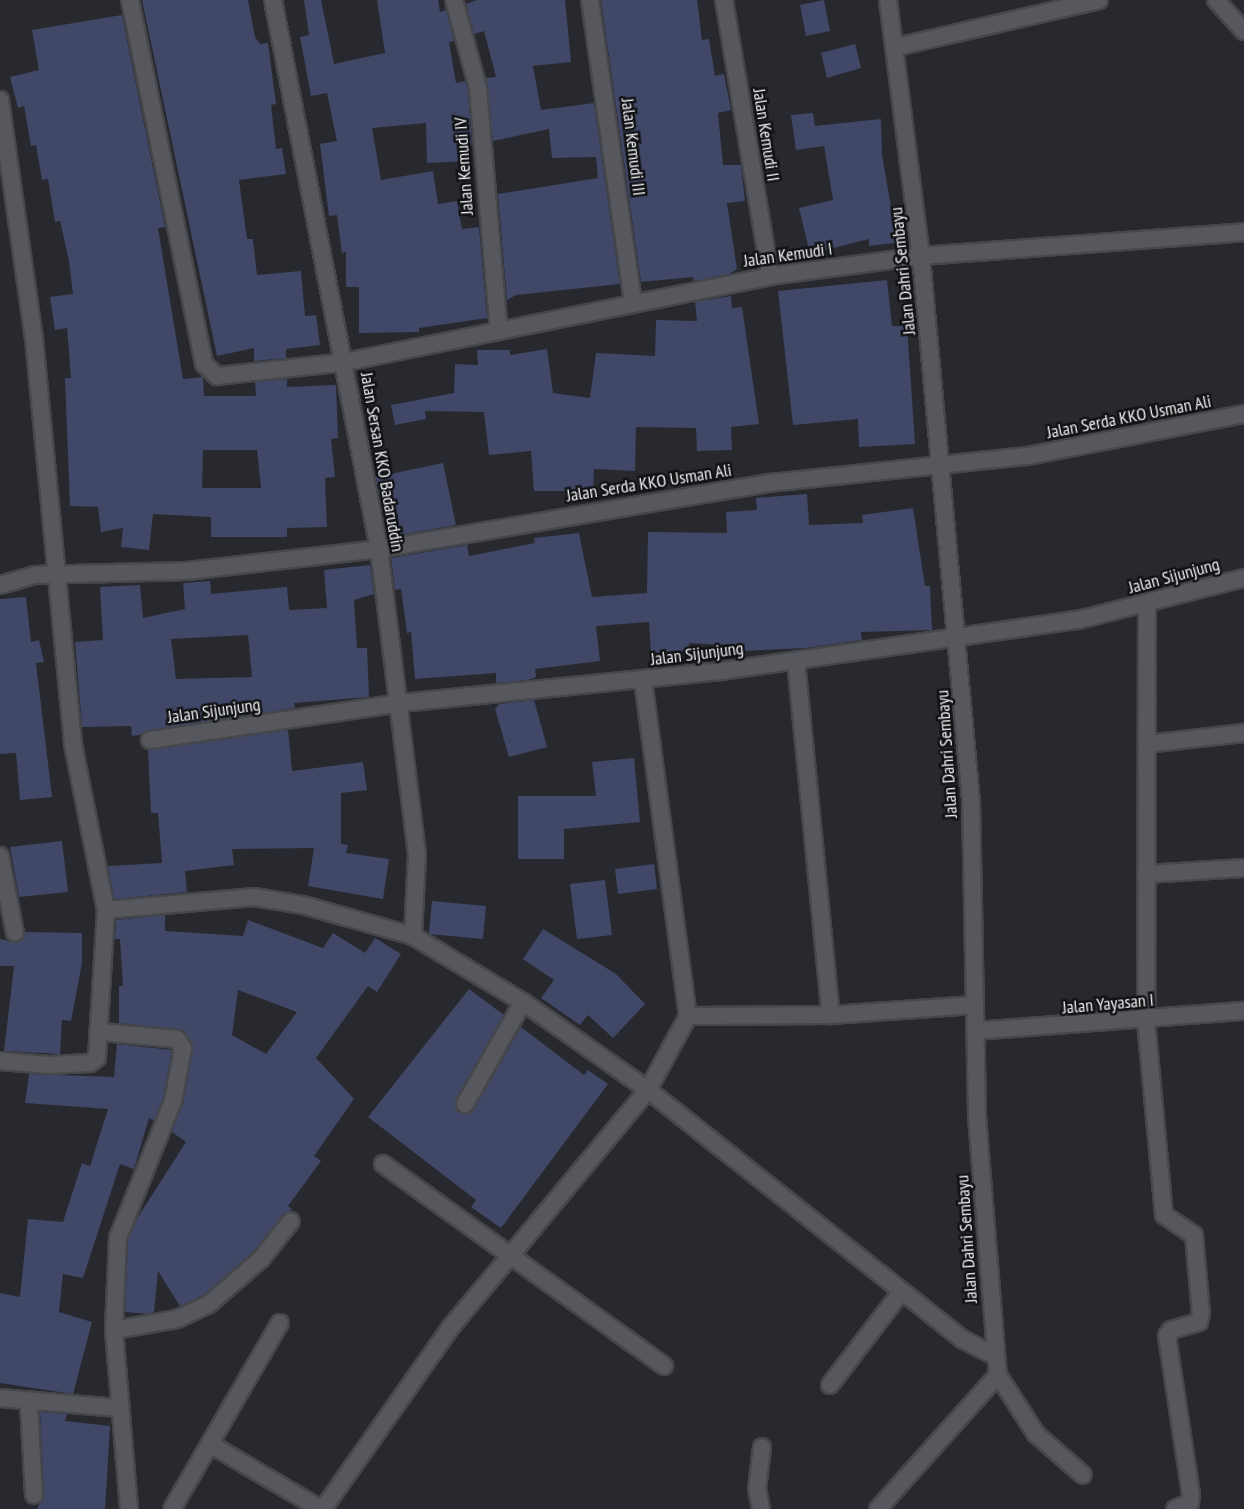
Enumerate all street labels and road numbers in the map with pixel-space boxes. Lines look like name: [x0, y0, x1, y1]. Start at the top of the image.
street label: Jalan Kemudi II: [748, 87, 784, 183]
street label: Jalan Kemudi III: [616, 97, 650, 197]
street label: Jalan Kemudi IV: [450, 116, 478, 216]
street label: Jalan Dahri Sembayu: [886, 206, 920, 336]
street label: Jalan Kemudi I: [742, 238, 834, 272]
street label: Jalan Sersan KKO Badaruddin: [356, 371, 408, 553]
street label: Jalan Serda KKO Usman Ali: [1045, 390, 1213, 444]
street label: Jalan Serda KKO Usman Ali: [565, 459, 733, 507]
street label: Jalan Sijunjung: [1126, 554, 1222, 598]
street label: Jalan Sijunjung: [649, 638, 745, 670]
street label: Jalan Dahri Sembayu: [932, 689, 962, 819]
street label: Jalan Sijunjung: [166, 694, 262, 728]
street label: Jalan Yayasan I: [1061, 989, 1155, 1019]
street label: Jalan Dahri Sembayu: [952, 1174, 982, 1304]

